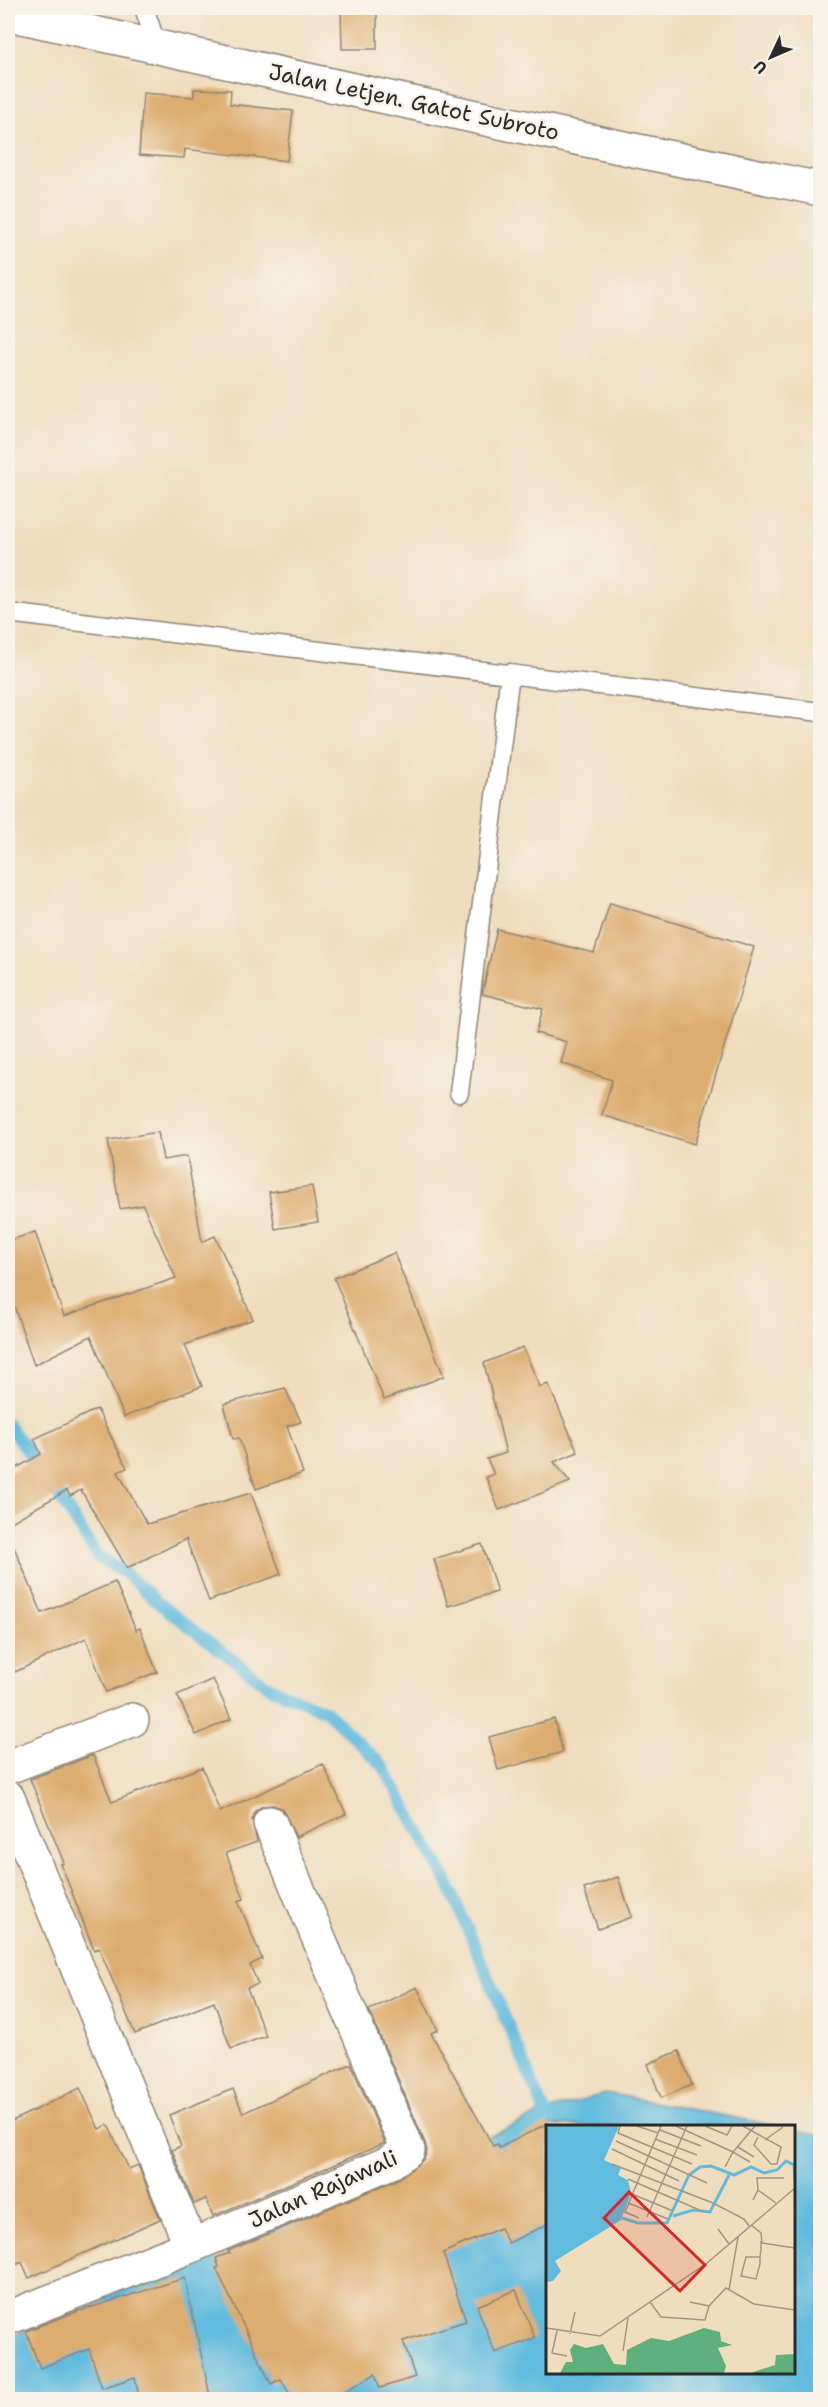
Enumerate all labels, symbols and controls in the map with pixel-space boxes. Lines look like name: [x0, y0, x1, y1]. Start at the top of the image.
north arrow: [741, 27, 801, 87]
text: U: [749, 56, 772, 78]
street label: Jalan Letjen. Gatot Subroto: [266, 57, 562, 147]
inset map: [546, 2125, 795, 2374]
street label: Jalan Rajawali: [244, 2143, 402, 2235]

